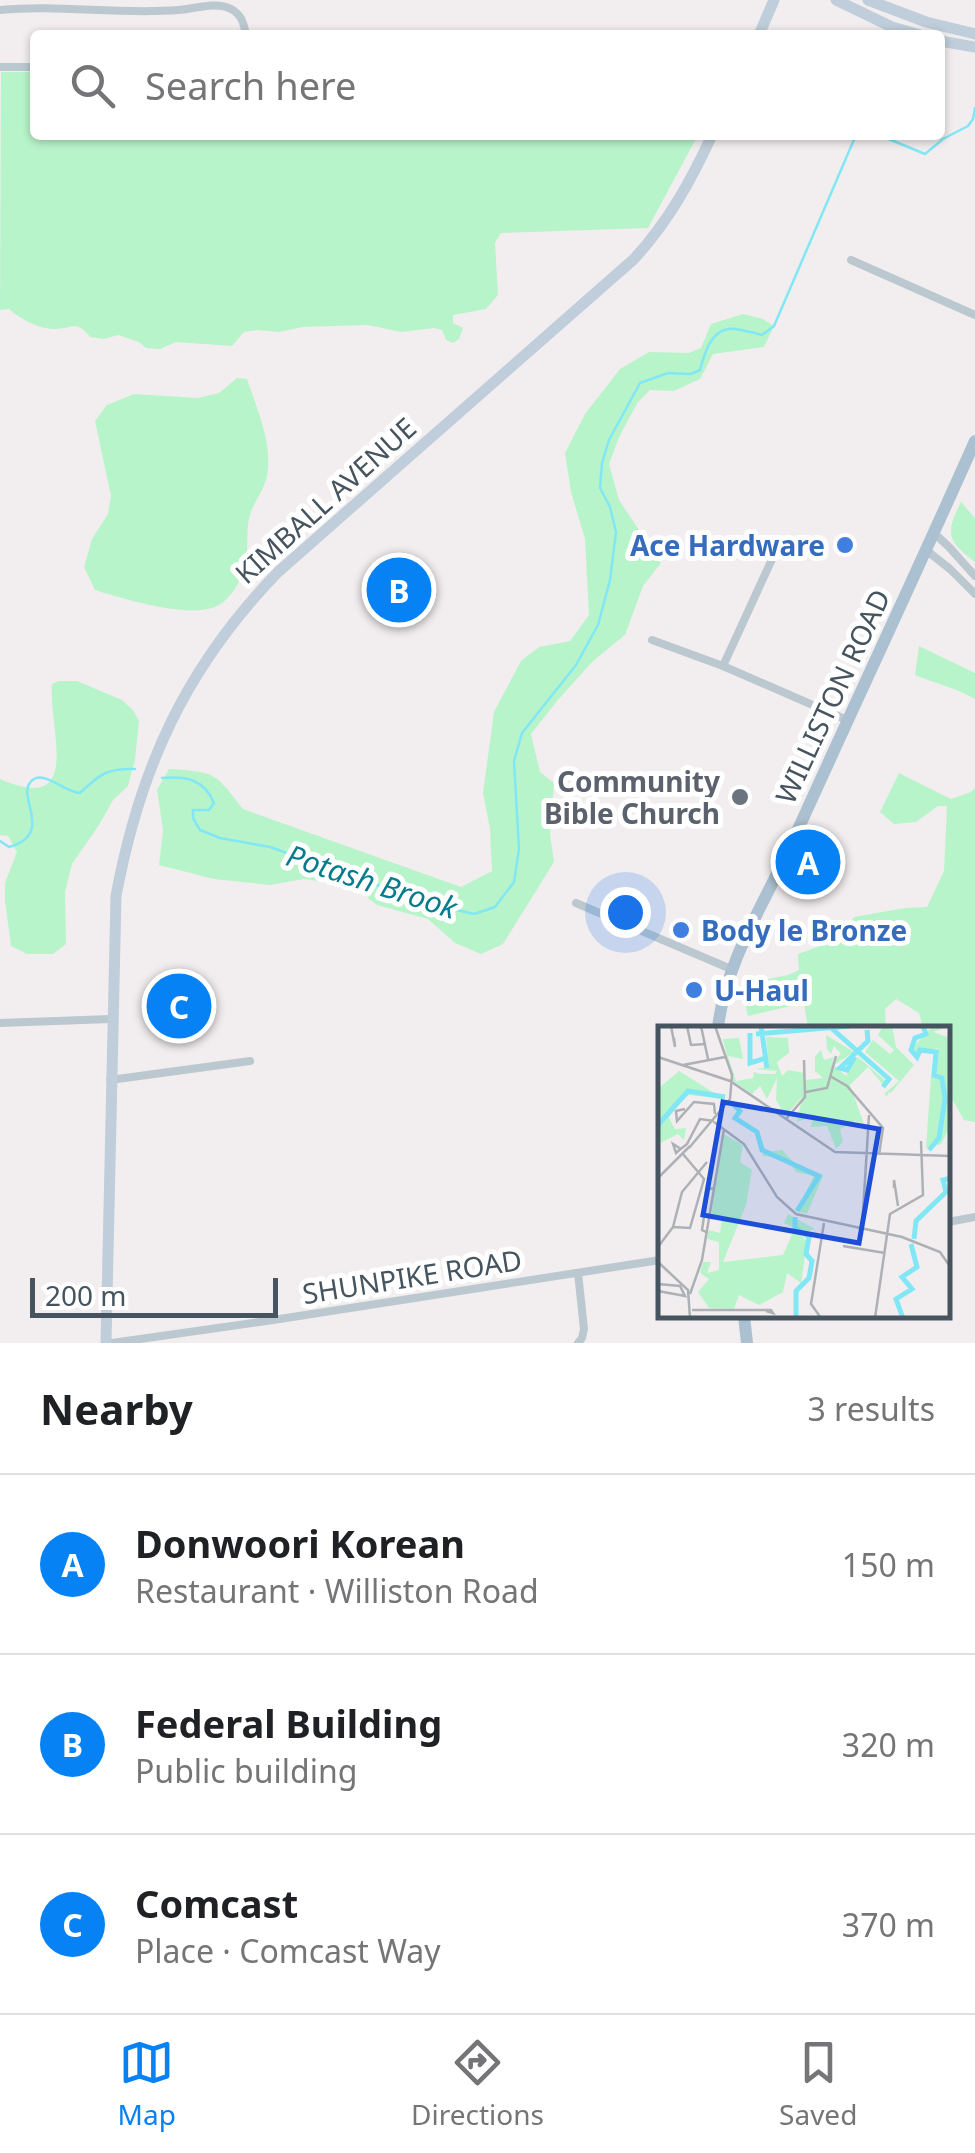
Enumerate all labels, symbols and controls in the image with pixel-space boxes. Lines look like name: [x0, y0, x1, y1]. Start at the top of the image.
search box: [30, 30, 945, 140]
icon: search: [65, 58, 120, 113]
text: Search here: [145, 59, 356, 111]
street label: KIMBALL AVENUE: [228, 410, 422, 590]
place label: Ace Hardware: [630, 526, 825, 564]
marker: Ace Hardware: [834, 534, 856, 556]
pin: B: [366, 552, 432, 628]
street label: WILLISTON ROAD: [766, 583, 898, 809]
place label: Community Bible Church: [544, 762, 720, 832]
marker: Community Bible Church: [729, 786, 751, 808]
pin: A: [776, 824, 840, 900]
water label: Potash Brook: [281, 834, 464, 928]
your location: [600, 887, 651, 938]
place label: Body le Bronze: [701, 911, 907, 949]
marker: Body le Bronze: [670, 919, 692, 941]
pin: C: [146, 968, 212, 1044]
place label: U-Haul: [714, 971, 809, 1009]
marker: U-Haul: [683, 979, 705, 1001]
inset map: [658, 1026, 950, 1318]
street label: SHUNPIKE ROAD: [300, 1240, 524, 1312]
scale bar: [30, 1273, 278, 1318]
text: 200 m: [45, 1276, 127, 1314]
text: Nearby: [40, 1380, 193, 1437]
text: 3 results: [808, 1387, 935, 1430]
text: Donwoori Korean: [135, 1517, 465, 1569]
text: A: [61, 1543, 84, 1586]
text: 150 m: [842, 1543, 935, 1586]
text: Restaurant · Williston Road: [135, 1569, 539, 1612]
text: Federal Building: [135, 1697, 442, 1749]
text: B: [62, 1723, 83, 1766]
text: 320 m: [842, 1723, 935, 1766]
text: Public building: [135, 1749, 357, 1792]
text: Comcast: [135, 1877, 298, 1929]
text: C: [62, 1903, 83, 1946]
text: 370 m: [842, 1903, 935, 1946]
text: Place · Comcast Way: [135, 1929, 441, 1972]
tab: Map: [118, 2035, 176, 2133]
tab: Directions: [411, 2035, 544, 2133]
tab: Saved: [779, 2035, 857, 2133]

